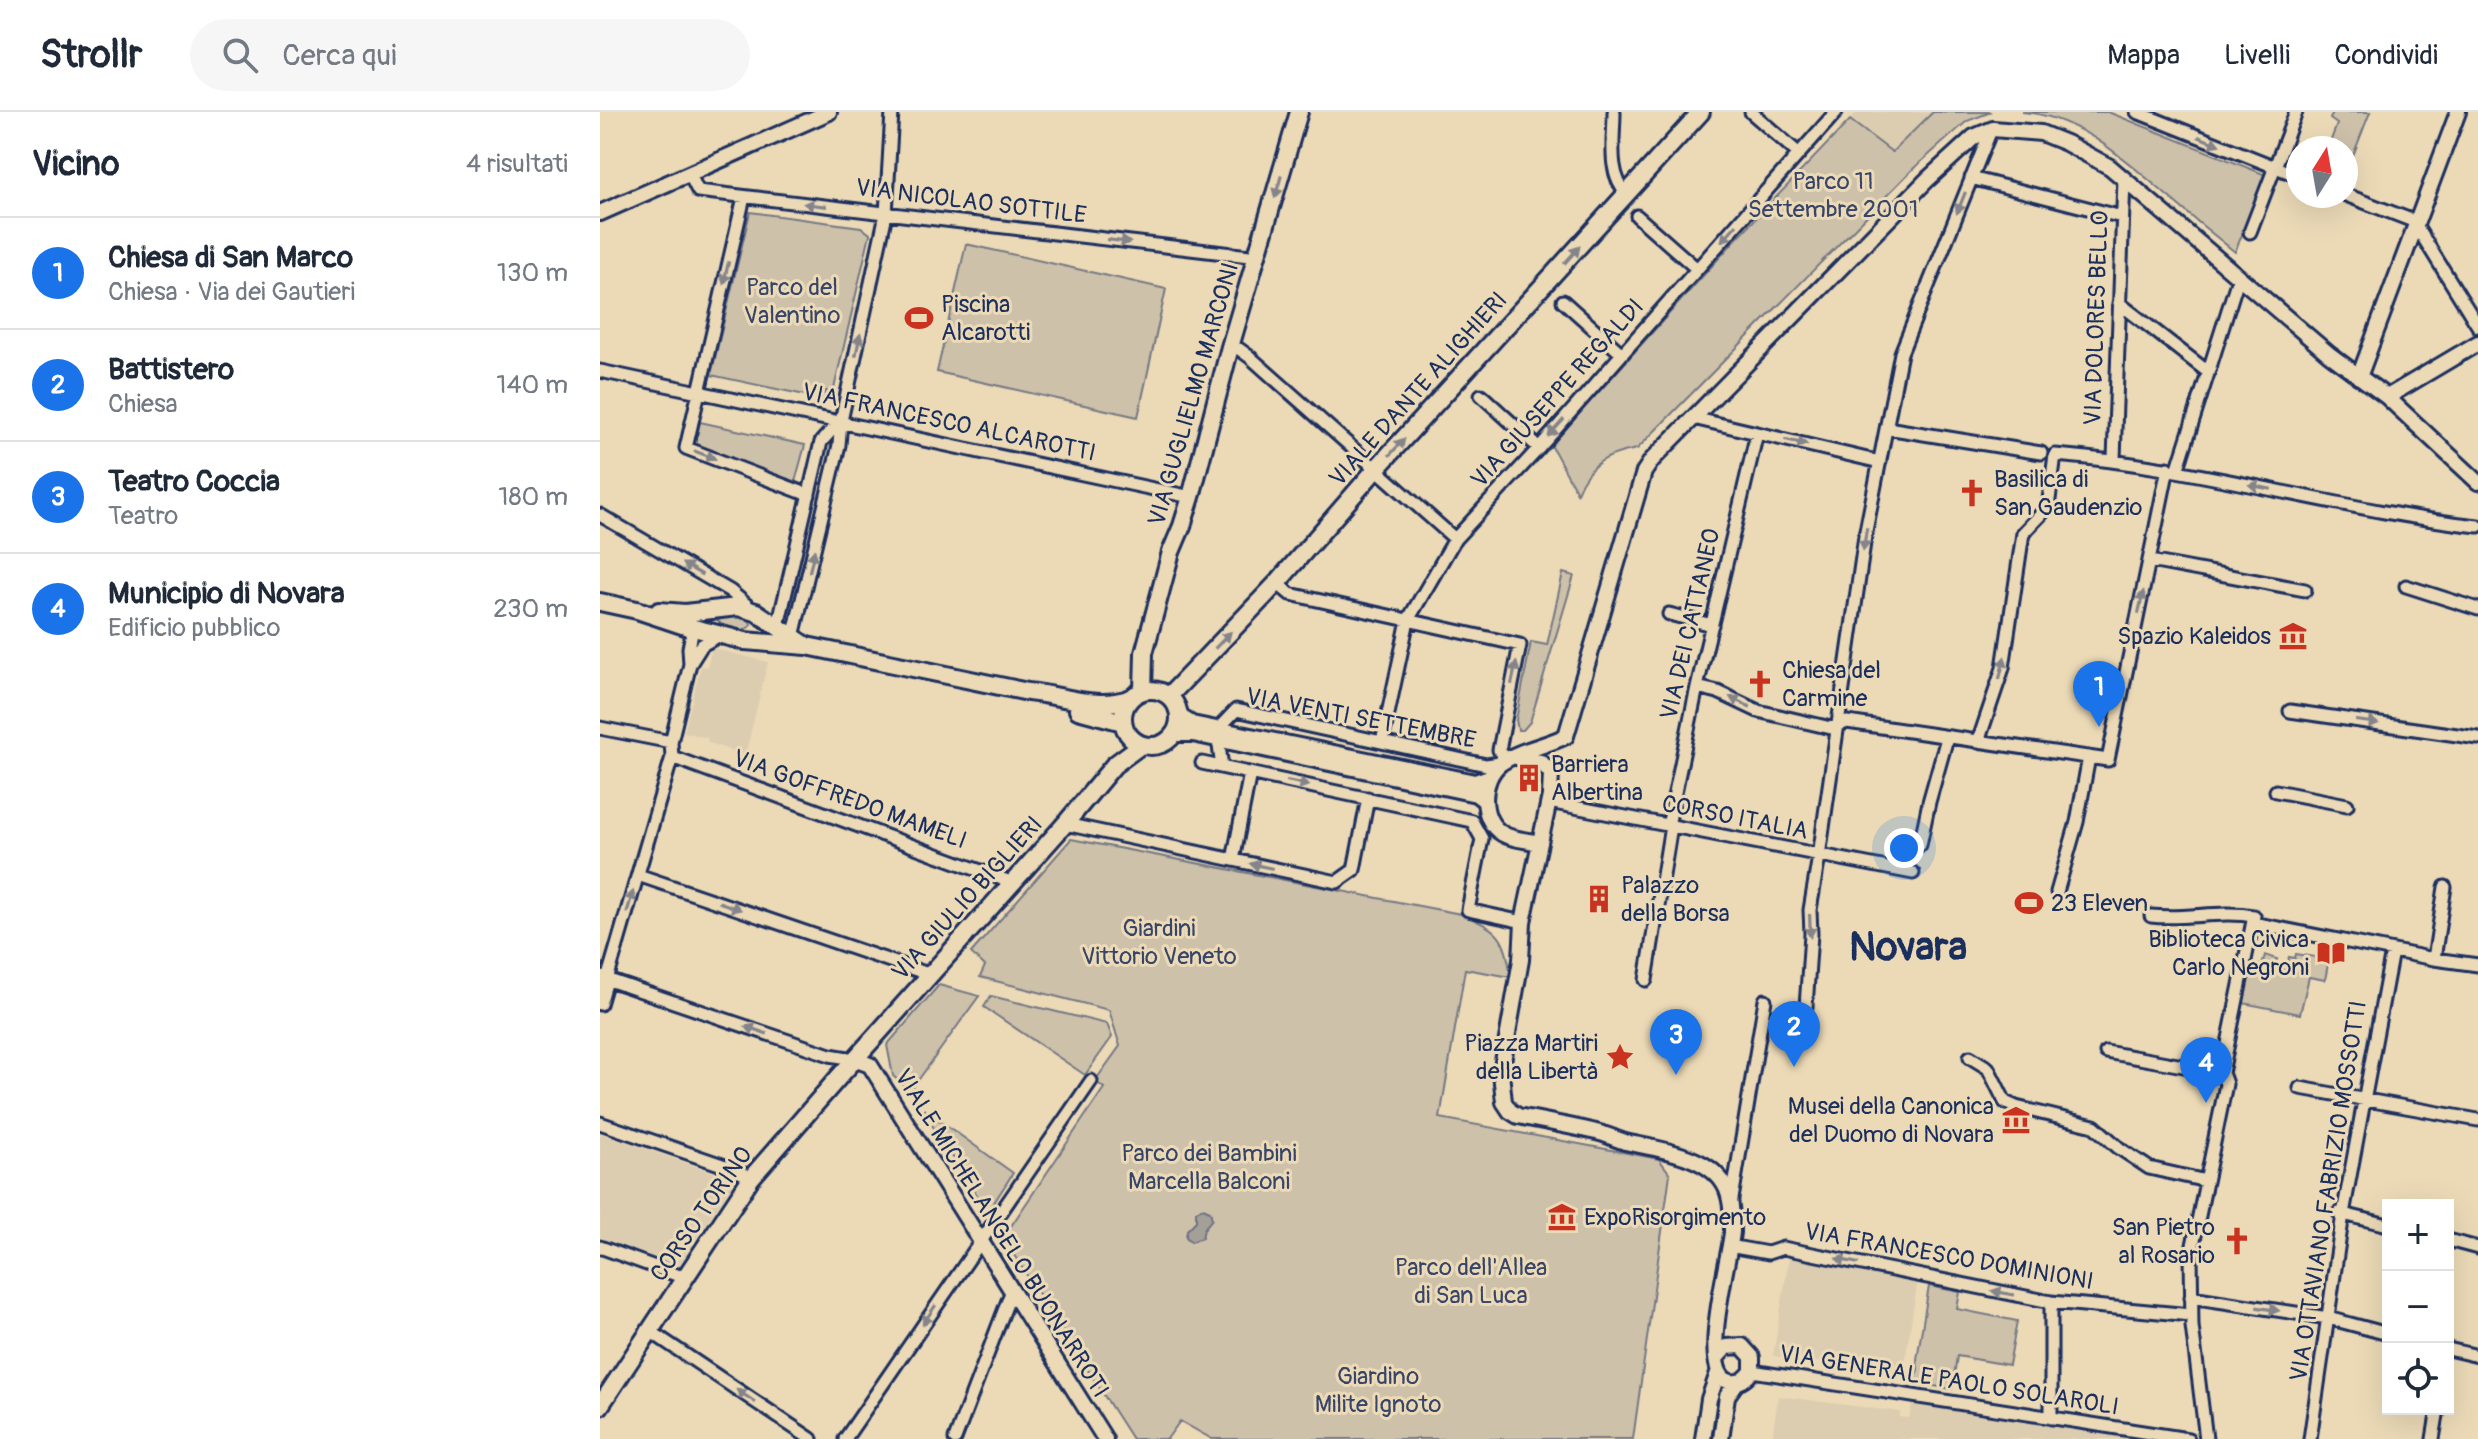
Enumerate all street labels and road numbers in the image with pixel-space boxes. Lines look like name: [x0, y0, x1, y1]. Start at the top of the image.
street label: VIA NICOLAO SOTTILE: [854, 173, 1088, 230]
street label: VIA DOLORES BELLO: [2078, 210, 2115, 426]
street label: VIA GUGLIELMO MARCONI: [1142, 259, 1245, 529]
street label: VIALE DANTE ALIGHIERI: [1323, 286, 1514, 493]
street label: VIA GIUSEPPE REGALDI: [1465, 293, 1650, 494]
street label: VIA FRANCESCO ALCAROTTI: [799, 377, 1098, 468]
street label: VIA DEI CATTANEO: [1654, 526, 1727, 723]
street label: VIA VENTI SETTEMBRE: [1243, 682, 1478, 755]
street label: VIA GOFFREDO MAMELI: [729, 744, 971, 855]
street label: CORSO ITALIA: [1659, 789, 1810, 846]
street label: VIA GIULIO BIGLIERI: [886, 810, 1049, 986]
street label: VIA OTTAVIANO FABRIZIO MOSSOTTI: [2284, 999, 2373, 1384]
street label: VIALE MICHELANGELO BUONARROTI: [888, 1064, 1115, 1403]
street label: CORSO TORINO: [644, 1141, 759, 1287]
street label: VIA FRANCESCO DOMINIONI: [1802, 1217, 2096, 1296]
street label: VIA GENERALE PAOLO SOLAROLI: [1777, 1339, 2121, 1422]

